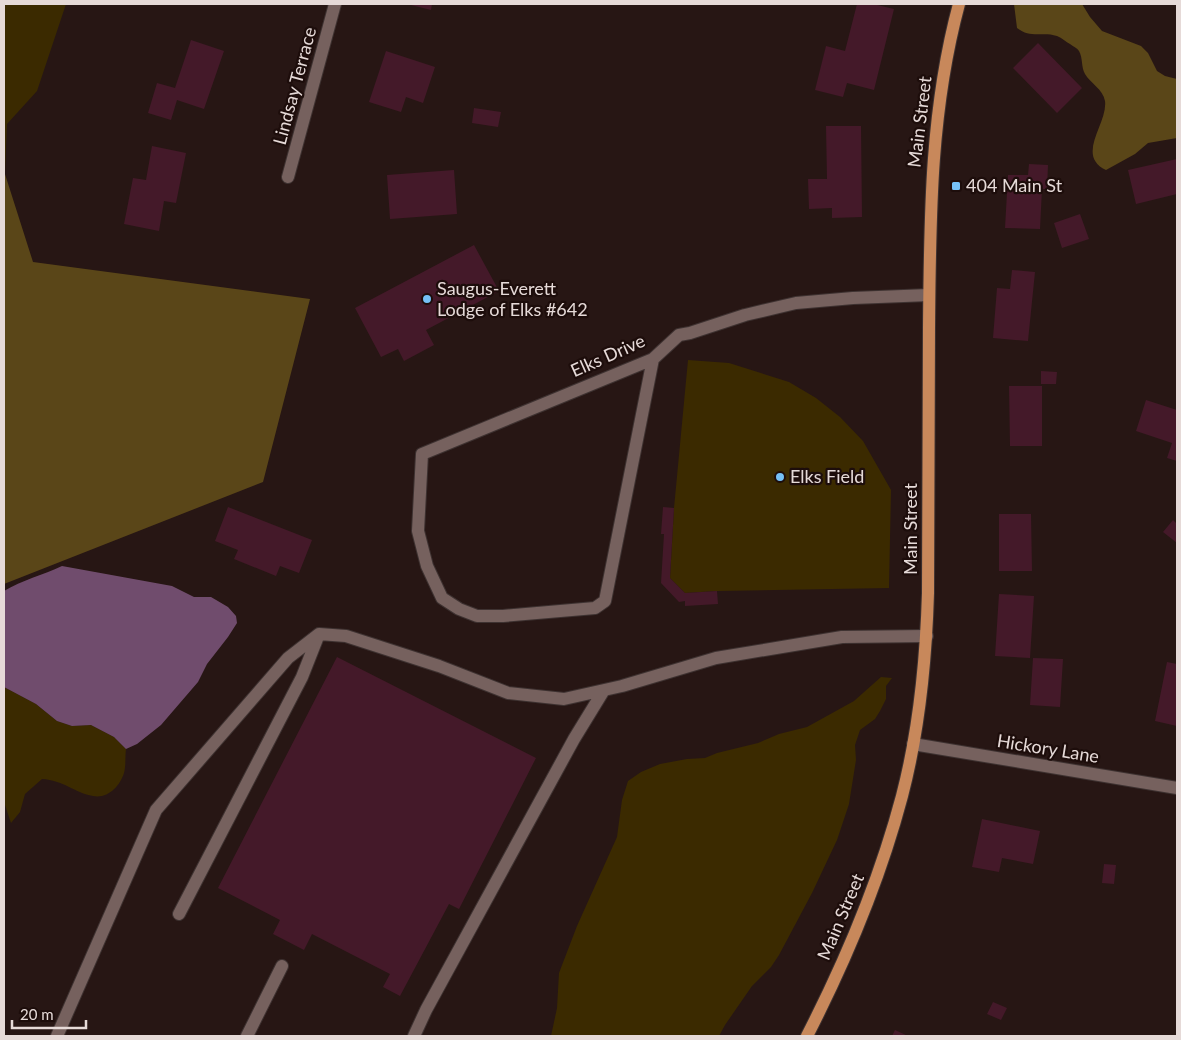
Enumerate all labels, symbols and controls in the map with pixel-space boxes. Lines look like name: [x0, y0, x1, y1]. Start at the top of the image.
street label: Lindsay Terrace: [268, 25, 320, 147]
street label: Main Street: [902, 74, 936, 169]
place label: 404 Main St: [966, 174, 1063, 196]
marker: 404 Main St: [950, 180, 962, 192]
place label: Saugus-Everett Lodge of Elks #642: [437, 277, 588, 320]
marker: Saugus-Everett Lodge of Elks #642: [421, 293, 433, 305]
street label: Elks Drive: [567, 329, 648, 381]
place label: Elks Field: [790, 465, 864, 487]
marker: Elks Field: [774, 471, 786, 483]
street label: Main Street: [899, 483, 921, 575]
street label: Hickory Lane: [996, 729, 1101, 767]
street label: Main Street: [812, 870, 868, 963]
scale bar: [12, 998, 86, 1030]
text: 20 m: [20, 1005, 54, 1023]

